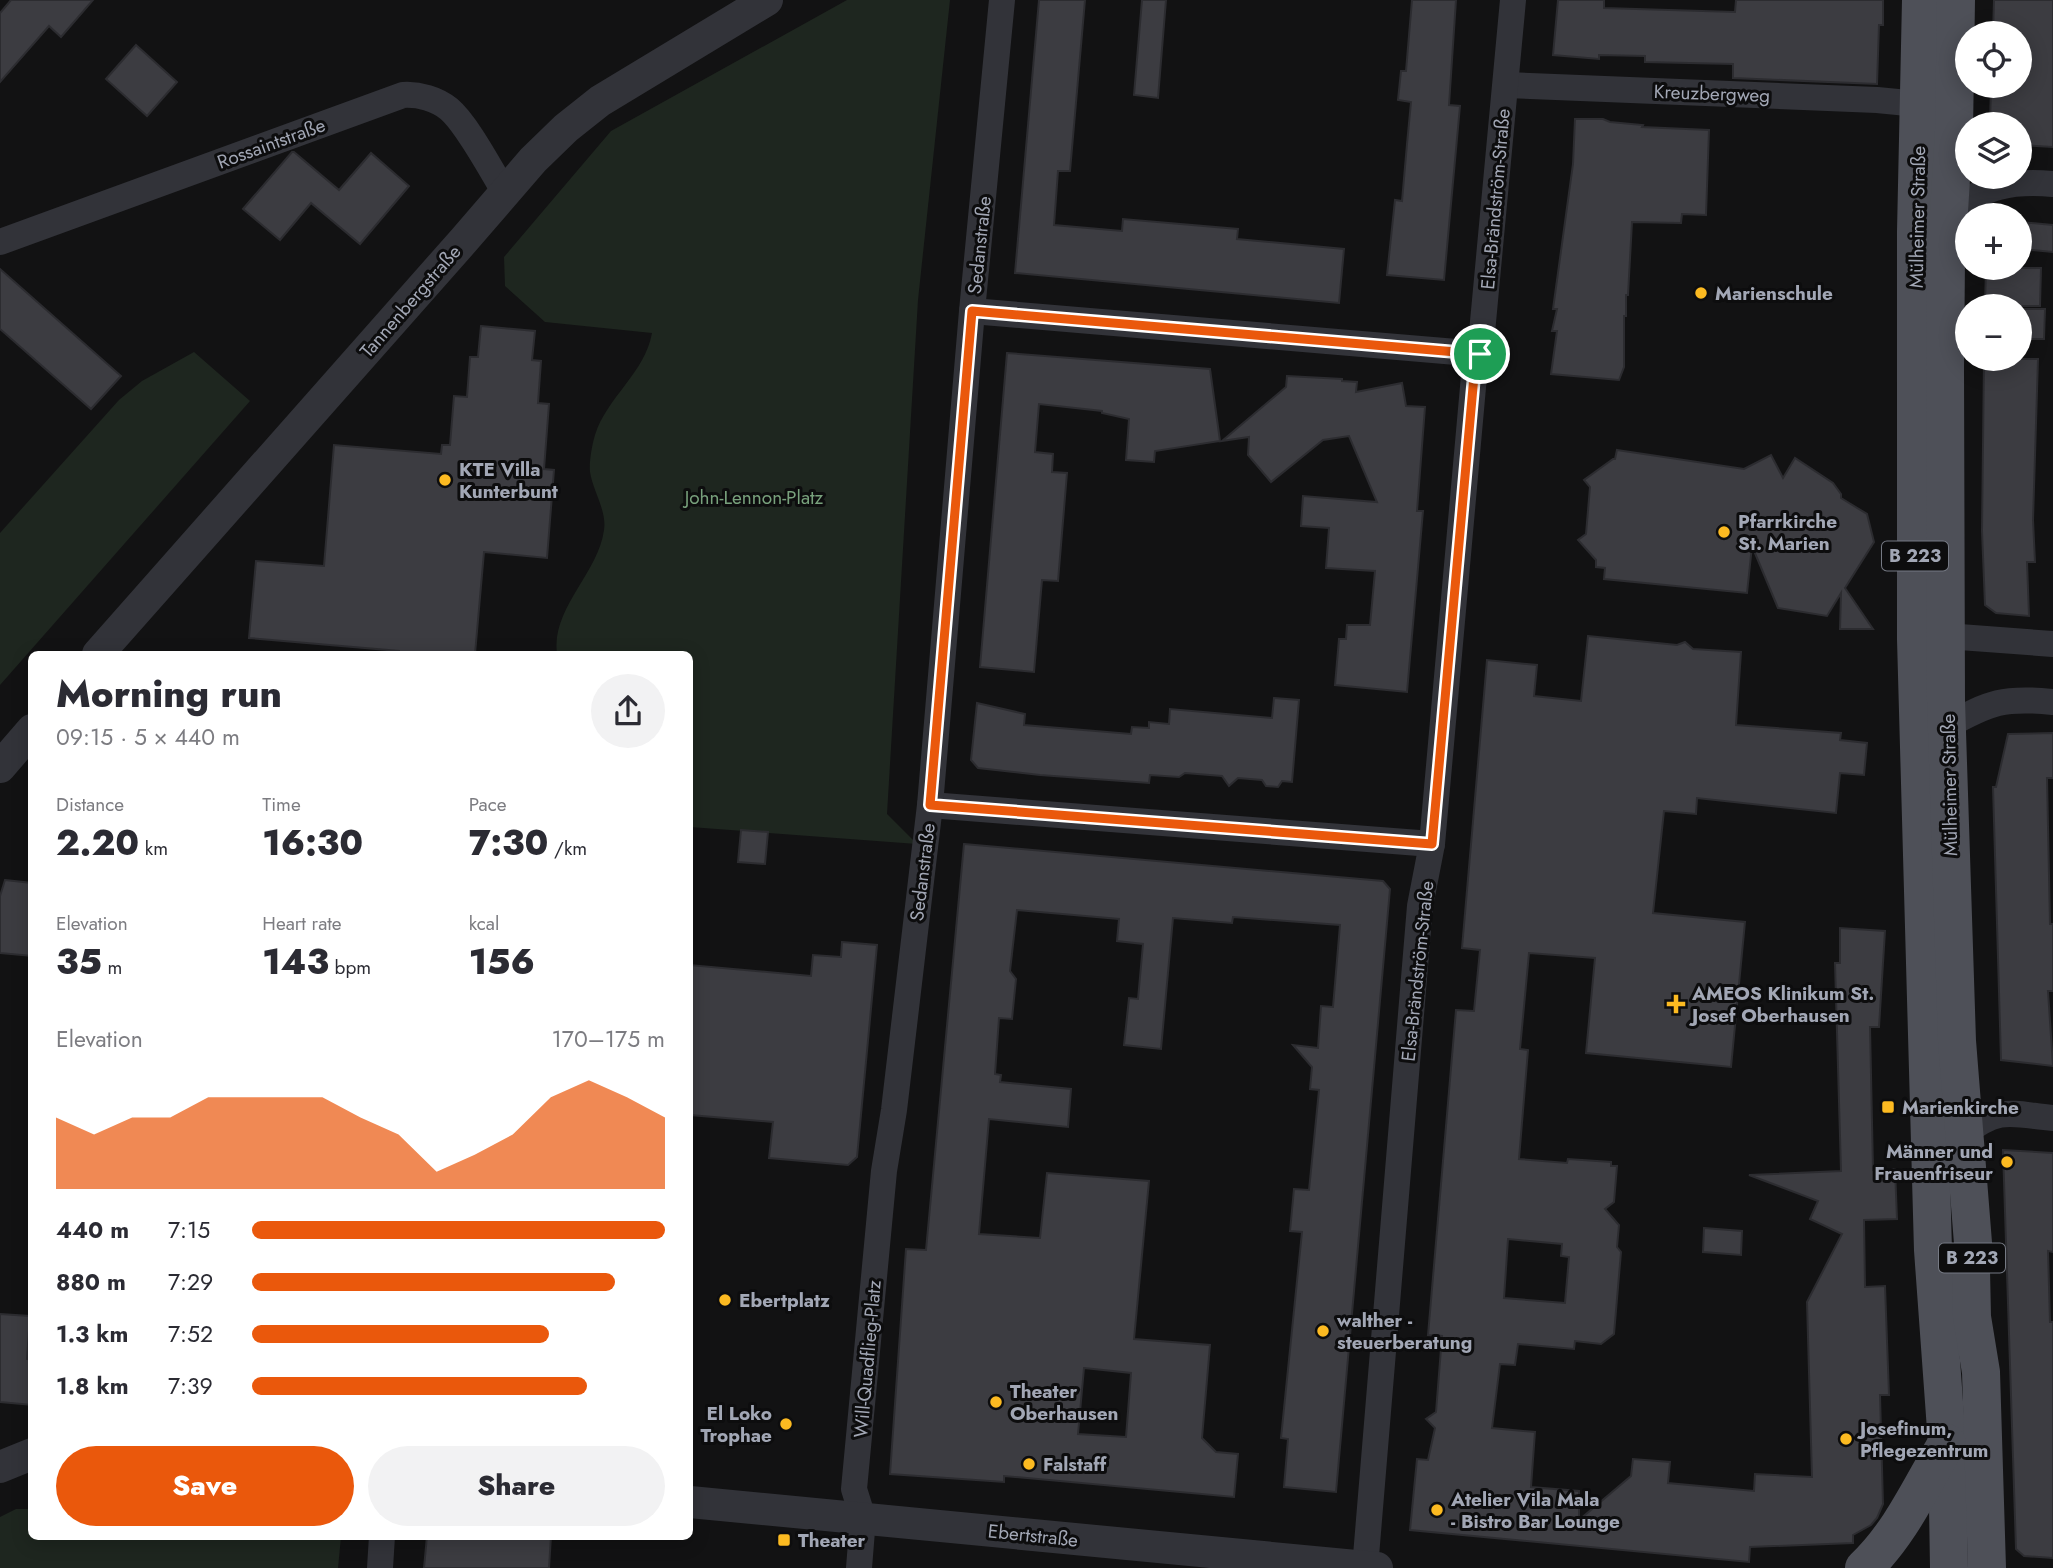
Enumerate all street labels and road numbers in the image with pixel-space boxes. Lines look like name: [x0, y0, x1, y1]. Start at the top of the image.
street label: Kreuzbergweg: [1653, 78, 1771, 109]
street label: Elsa-Brändström-Straße: [1474, 107, 1517, 291]
street label: Rossaintstraße: [213, 111, 329, 176]
street label: Mülheimer Straße: [1903, 145, 1932, 288]
street label: Sedanstraße: [961, 194, 998, 295]
street label: Tannenbergstraße: [354, 239, 467, 364]
road number: B 223: [1882, 542, 1948, 570]
street label: Mülheimer Straße: [1935, 713, 1964, 856]
street label: Sedanstraße: [903, 821, 942, 923]
street label: Elsa-Brändström-Straße: [1395, 879, 1440, 1063]
road number: B 223: [1939, 1244, 2005, 1273]
street label: Will-Quadflieg-Platz: [847, 1279, 888, 1439]
street label: Ebertstraße: [987, 1517, 1080, 1554]

